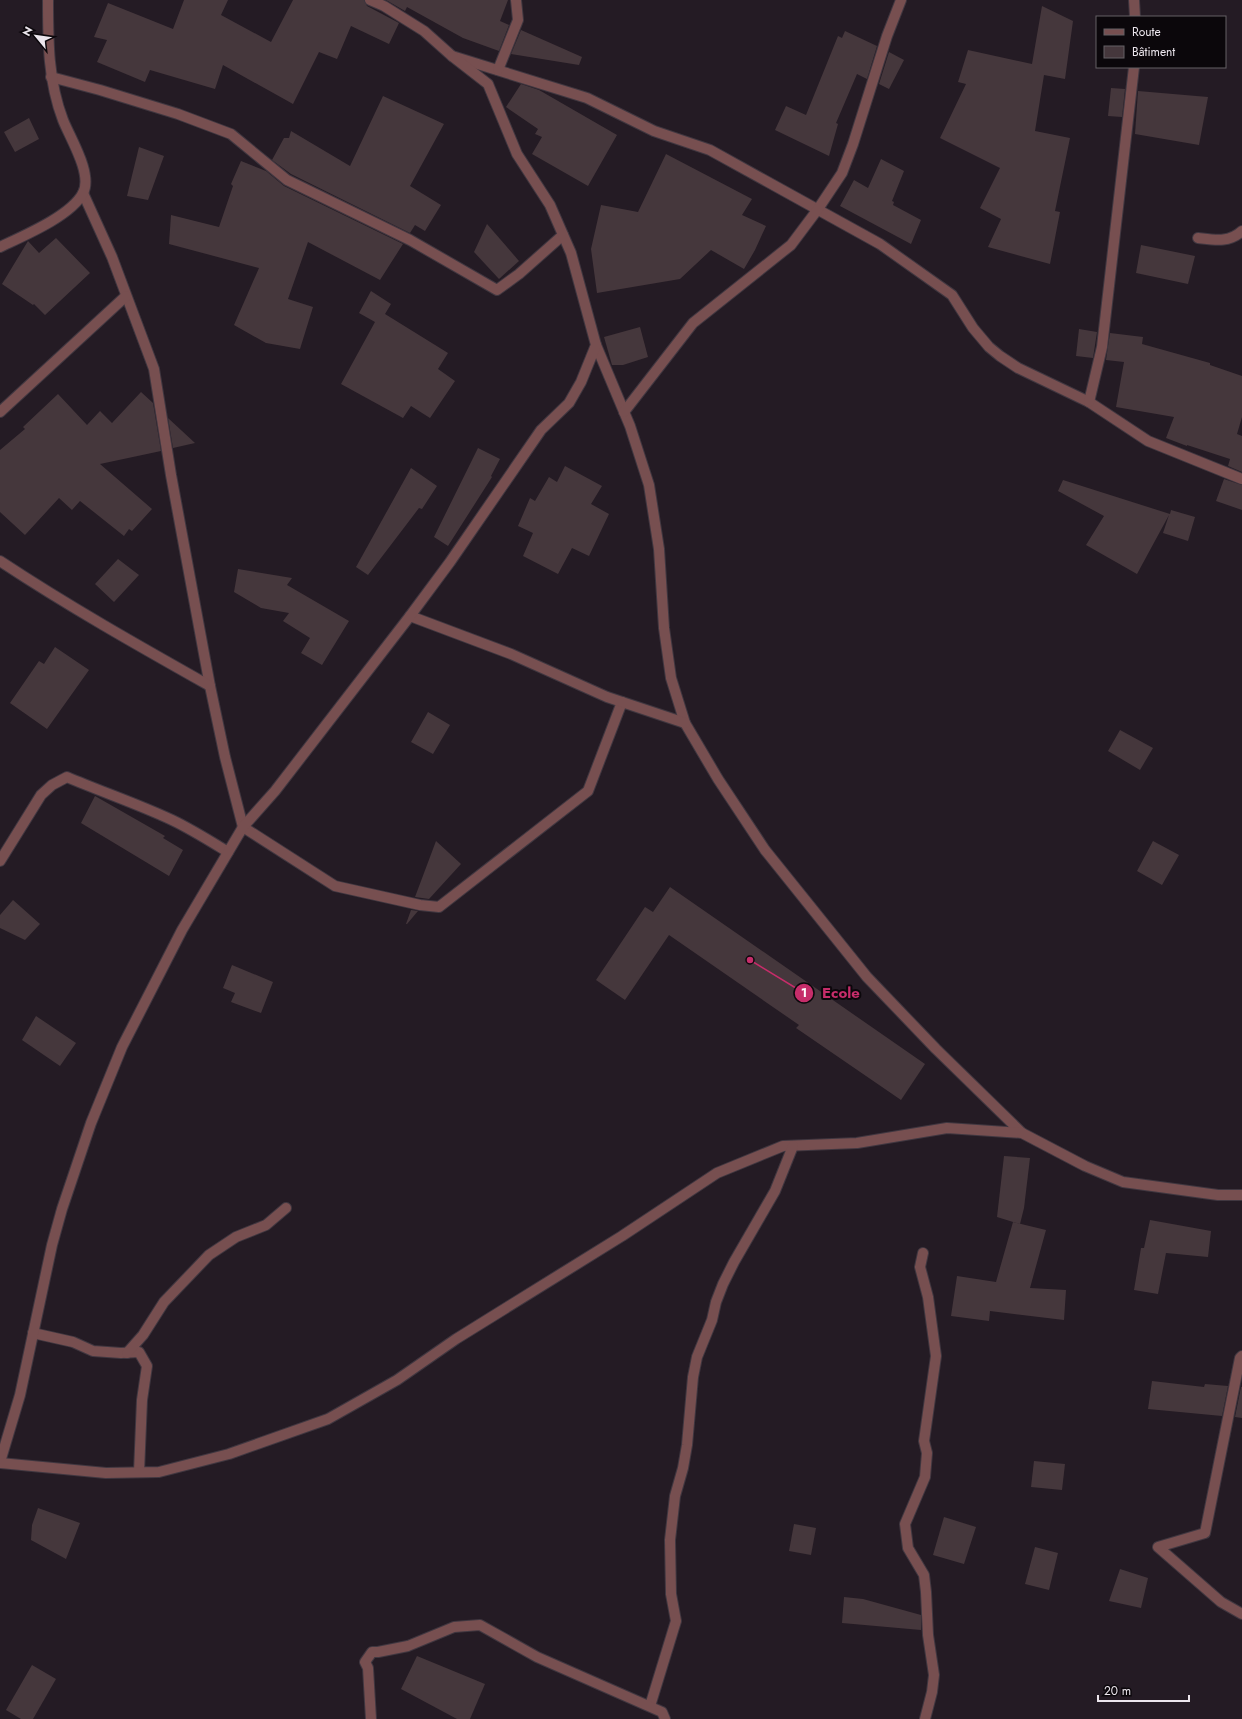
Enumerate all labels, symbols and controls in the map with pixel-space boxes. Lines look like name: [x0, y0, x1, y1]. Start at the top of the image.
north arrow: [16, 16, 56, 56]
legend: [1096, 16, 1226, 68]
text: N: [18, 23, 36, 39]
text: Route: [1132, 23, 1161, 41]
text: Bâtiment: [1132, 43, 1175, 61]
callout: Ecole: [794, 980, 868, 1007]
text: Ecole: [822, 982, 860, 1004]
text: 1: [801, 984, 807, 1002]
scale bar: [1098, 1677, 1189, 1703]
text: 20 m: [1104, 1682, 1131, 1700]

